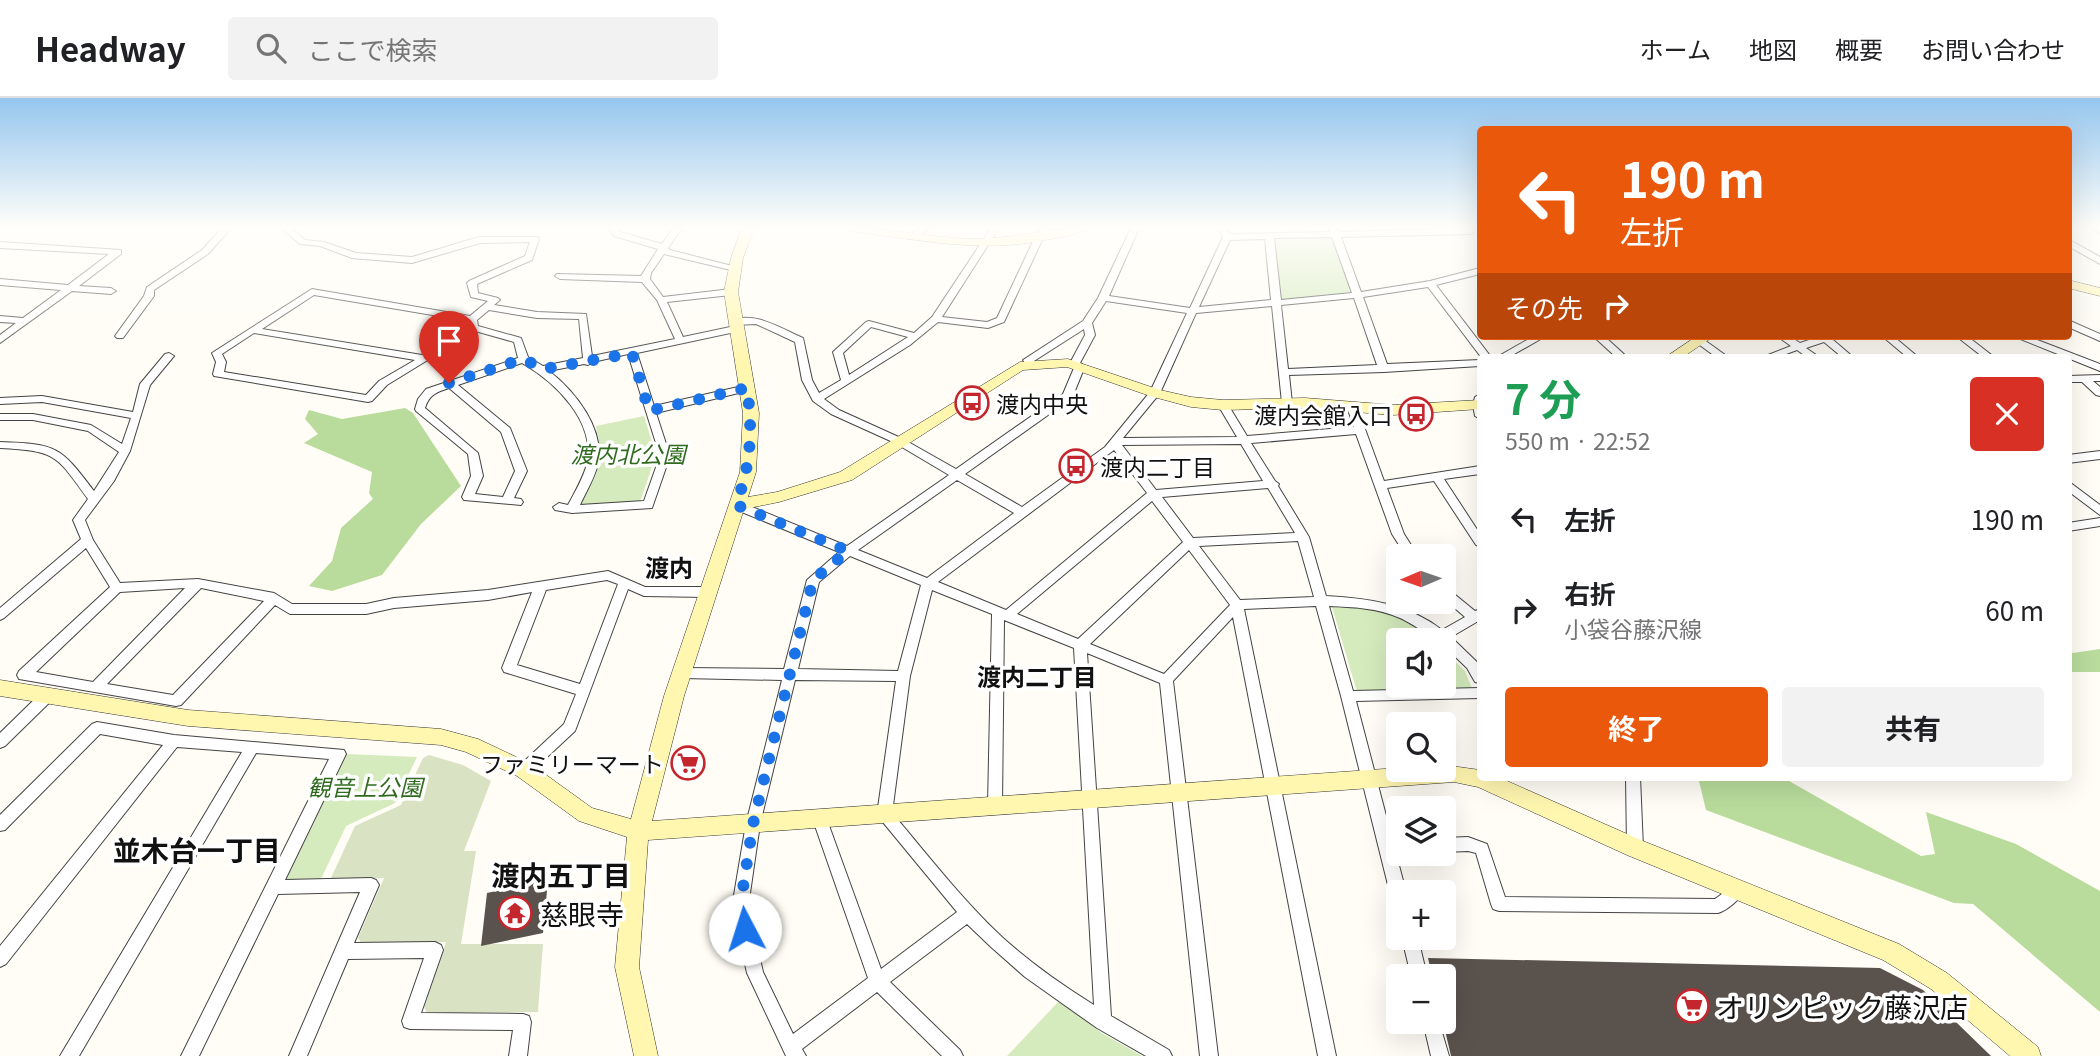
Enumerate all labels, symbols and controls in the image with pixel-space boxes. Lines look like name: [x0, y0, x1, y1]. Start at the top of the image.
search box: [228, 17, 718, 80]
text: Headway: [35, 24, 186, 72]
icon: search: [252, 29, 290, 67]
text: ここで検索: [308, 30, 438, 67]
text: ホーム: [1640, 31, 1711, 66]
text: 地図: [1749, 31, 1797, 66]
text: 概要: [1835, 31, 1883, 66]
text: お問い合わせ: [1921, 31, 2065, 66]
text: 190 m: [1620, 141, 1765, 212]
icon: left: [1505, 154, 1596, 245]
text: 左折: [1620, 207, 1684, 253]
icon: right: [1597, 287, 1635, 325]
text: その先: [1505, 288, 1583, 325]
pin: [419, 311, 479, 383]
icon: arrive: [430, 322, 468, 360]
text: 7 分: [1505, 366, 1581, 427]
button: close: [1970, 377, 2044, 451]
bus stop icon: 渡内中央: [953, 384, 991, 422]
place label: 渡内中央: [996, 386, 1088, 420]
bus stop icon: 渡内会館入口: [1397, 395, 1435, 433]
place label: 渡内会館入口: [1254, 397, 1392, 431]
text: 550 m · 22:52: [1505, 423, 1650, 457]
park label: 渡内北公園: [571, 436, 689, 470]
bus stop icon: 渡内二丁目: [1057, 447, 1095, 485]
place label: 渡内二丁目: [1100, 449, 1215, 483]
icon: left: [1505, 500, 1543, 538]
text: 左折: [1564, 500, 1616, 537]
text: 190 m: [1971, 500, 2044, 537]
north arrow: [1386, 544, 1456, 614]
map controls: [1386, 544, 1456, 1034]
district label: 渡内: [645, 549, 693, 584]
text: 右折: [1564, 574, 1616, 611]
icon: right: [1505, 591, 1543, 629]
text: 60 m: [1985, 591, 2044, 628]
text: 小袋谷藤沢線: [1564, 611, 1702, 645]
button: sound: [1386, 628, 1456, 698]
district label: 渡内二丁目: [977, 658, 1097, 693]
button: 終了: [1505, 687, 1768, 767]
button: 共有: [1782, 687, 2044, 767]
button: search: [1386, 712, 1456, 782]
supermarket icon: ファミリーマート: [669, 744, 707, 782]
place label: ファミリーマート: [480, 746, 664, 780]
park label: 観音上公園: [308, 769, 426, 803]
button: layers: [1386, 796, 1456, 866]
district label: 並木台一丁目: [113, 829, 281, 869]
district label: 渡内五丁目: [491, 854, 631, 894]
button: +: [1386, 880, 1456, 950]
position arrow: [708, 892, 782, 966]
place label: 慈眼寺: [540, 893, 624, 933]
temple icon: 慈眼寺: [496, 894, 534, 932]
button: −: [1386, 964, 1456, 1034]
place label: オリンピック藤沢店: [1716, 986, 1968, 1026]
supermarket icon: オリンピック藤沢店: [1673, 987, 1711, 1025]

